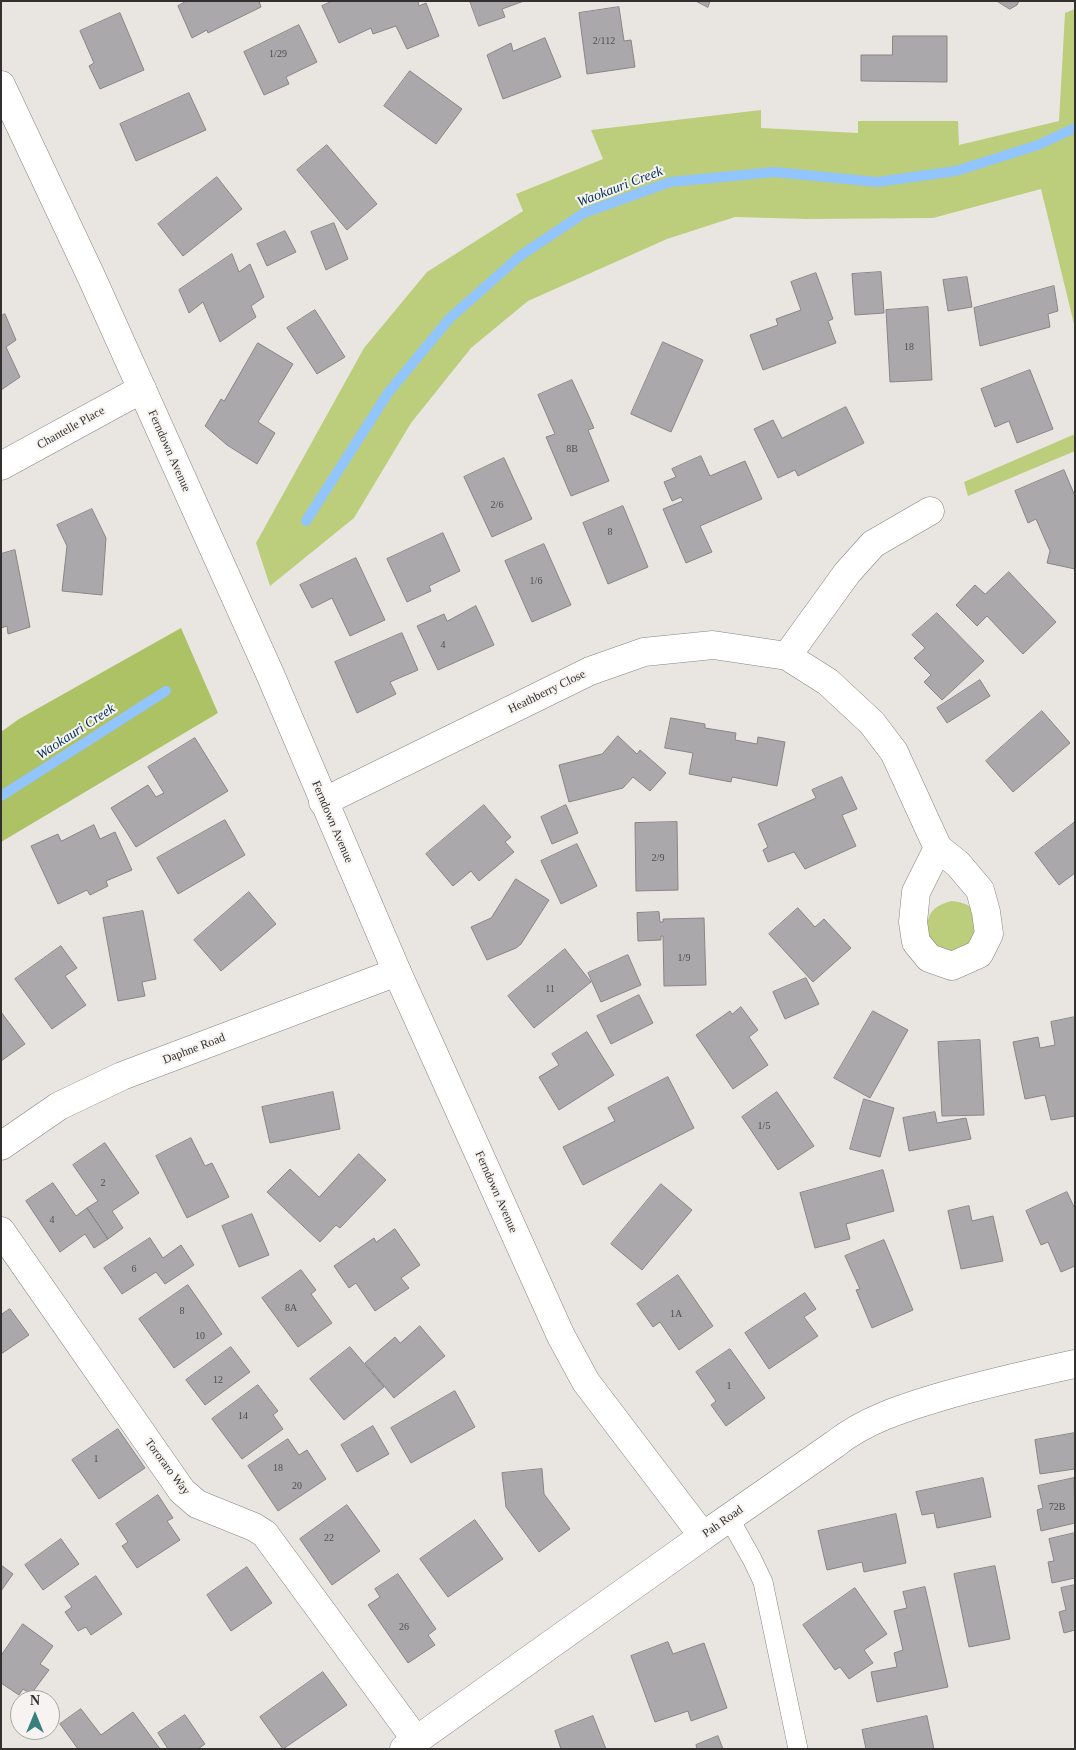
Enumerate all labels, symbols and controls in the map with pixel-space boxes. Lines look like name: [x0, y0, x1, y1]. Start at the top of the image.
house number: 2/112: [593, 35, 615, 47]
house number: 1/29: [269, 48, 287, 60]
water label: Waokauri Creek: [575, 163, 665, 211]
house number: 18: [904, 341, 914, 353]
street label: Chantelle Place: [35, 404, 107, 452]
street label: Ferndown Avenue: [145, 408, 193, 494]
house number: 8B: [566, 443, 578, 455]
house number: 2/6: [491, 499, 503, 511]
house number: 8: [608, 526, 612, 538]
house number: 1/6: [530, 575, 542, 587]
house number: 4: [440, 639, 446, 651]
street label: Heathberry Close: [506, 667, 588, 717]
water label: Waokauri Creek: [34, 700, 118, 764]
street label: Ferndown Avenue: [308, 779, 356, 865]
house number: 2/9: [652, 852, 664, 864]
house number: 1/9: [678, 952, 690, 964]
house number: 11: [545, 983, 555, 995]
street label: Daphne Road: [161, 1031, 227, 1067]
house number: 1/5: [758, 1120, 770, 1132]
street label: Ferndown Avenue: [472, 1149, 520, 1235]
house number: 2: [100, 1177, 106, 1189]
house number: 4: [50, 1214, 54, 1226]
house number: 6: [132, 1263, 136, 1275]
house number: 8A: [285, 1302, 297, 1314]
house number: 8: [180, 1305, 184, 1317]
house number: 1A: [670, 1308, 682, 1320]
house number: 10: [195, 1330, 205, 1342]
house number: 12: [213, 1374, 223, 1386]
house number: 1: [726, 1380, 732, 1392]
house number: 14: [238, 1410, 248, 1422]
street label: Tororaro Way: [141, 1436, 193, 1498]
house number: 1: [94, 1453, 98, 1465]
house number: 18: [273, 1462, 283, 1474]
house number: 20: [292, 1480, 302, 1492]
house number: 72B: [1049, 1501, 1065, 1513]
street label: Pah Road: [700, 1503, 746, 1541]
house number: 22: [324, 1532, 334, 1544]
house number: 26: [399, 1621, 409, 1633]
north arrow: [10, 1690, 60, 1740]
text: N: [30, 1693, 40, 1708]

